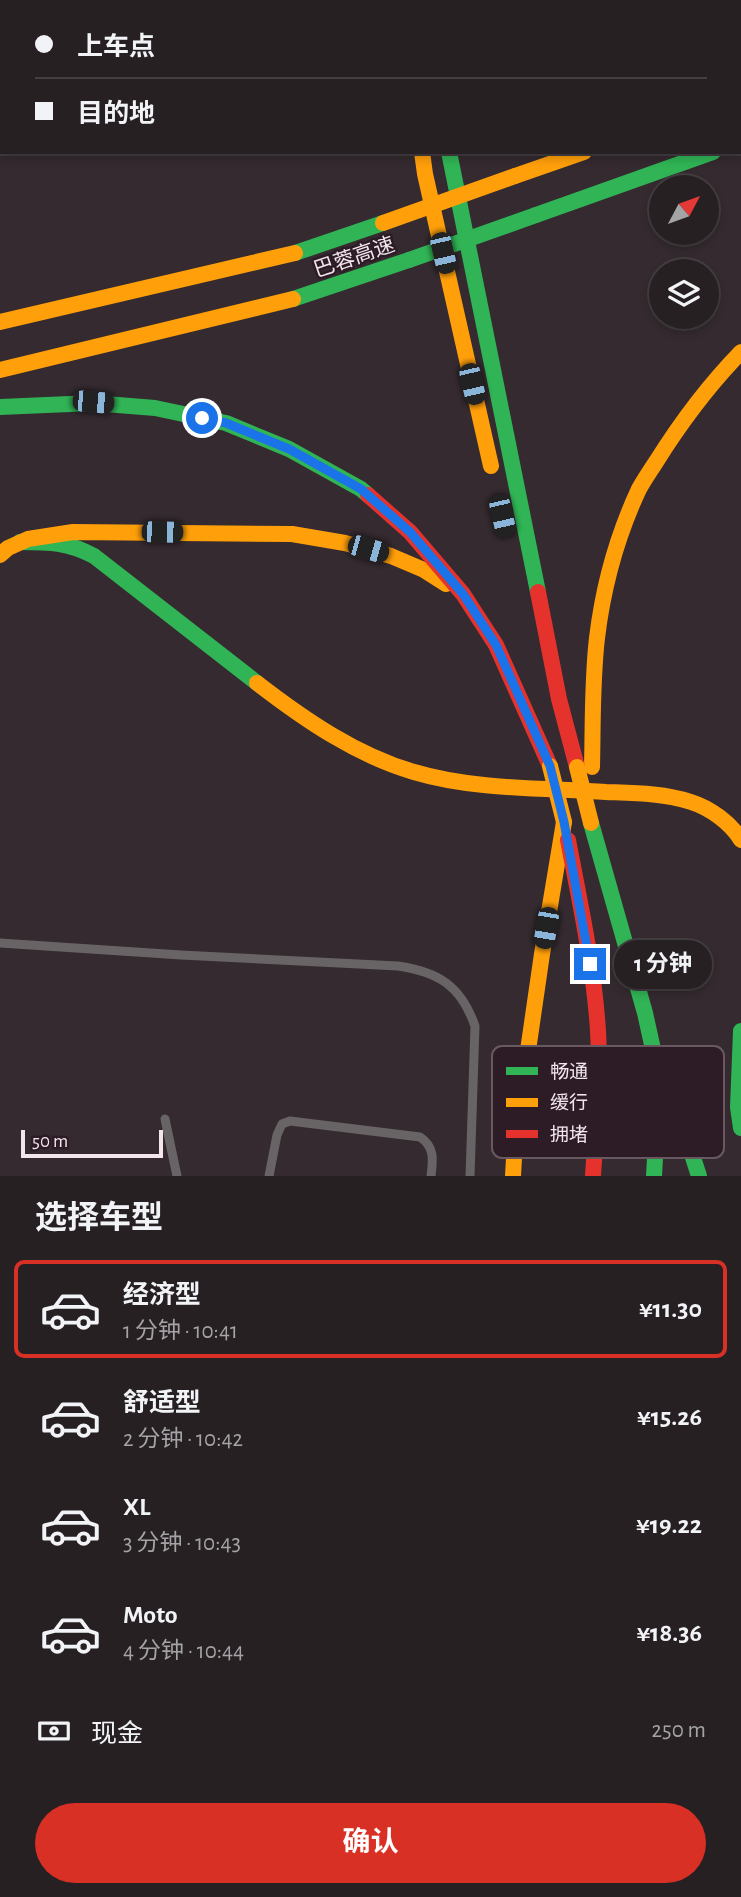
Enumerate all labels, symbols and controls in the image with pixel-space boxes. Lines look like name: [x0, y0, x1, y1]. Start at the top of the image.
text: 上车点: [77, 34, 155, 60]
text: 目的地: [77, 101, 155, 127]
north arrow: [649, 175, 719, 245]
map controls: [649, 175, 719, 329]
car: [429, 230, 458, 276]
street label: 巴蓉高速: [311, 233, 397, 281]
button: layers: [649, 259, 719, 329]
car: [458, 361, 487, 407]
car: [72, 390, 115, 414]
route start: [186, 402, 218, 434]
car: [488, 493, 517, 539]
car: [141, 521, 184, 543]
car: [345, 533, 392, 565]
car: [533, 905, 560, 951]
callout: 1 分钟: [614, 940, 712, 988]
route end: [574, 948, 606, 980]
text: 1 分钟: [634, 953, 692, 976]
legend: [492, 1046, 724, 1158]
text: 畅通: [550, 1062, 588, 1082]
text: 缓行: [550, 1092, 588, 1113]
text: 拥堵: [550, 1124, 588, 1145]
scale bar: [21, 1127, 163, 1159]
text: 50 m: [32, 1132, 68, 1151]
text: 选择车型: [35, 1202, 163, 1234]
icon: car: [39, 1278, 102, 1341]
text: 经济型: [123, 1282, 201, 1308]
text: ¥11.30: [639, 1296, 702, 1322]
text: 1 分钟 · 10:41: [123, 1320, 238, 1343]
icon: car: [39, 1386, 102, 1449]
text: 舒适型: [123, 1390, 201, 1416]
text: ¥15.26: [637, 1404, 702, 1430]
text: 2 分钟 · 10:42: [123, 1428, 243, 1451]
icon: car: [39, 1494, 102, 1557]
text: XL: [123, 1494, 150, 1520]
text: ¥19.22: [636, 1512, 702, 1538]
text: 3 分钟 · 10:43: [123, 1532, 241, 1555]
icon: car: [39, 1602, 102, 1665]
text: Moto: [123, 1602, 178, 1628]
text: ¥18.36: [636, 1620, 702, 1646]
text: 4 分钟 · 10:44: [123, 1640, 244, 1663]
icon: cash: [35, 1712, 73, 1750]
text: 250 m: [652, 1719, 706, 1742]
text: 现金: [91, 1721, 143, 1747]
button: 确认: [35, 1803, 706, 1883]

